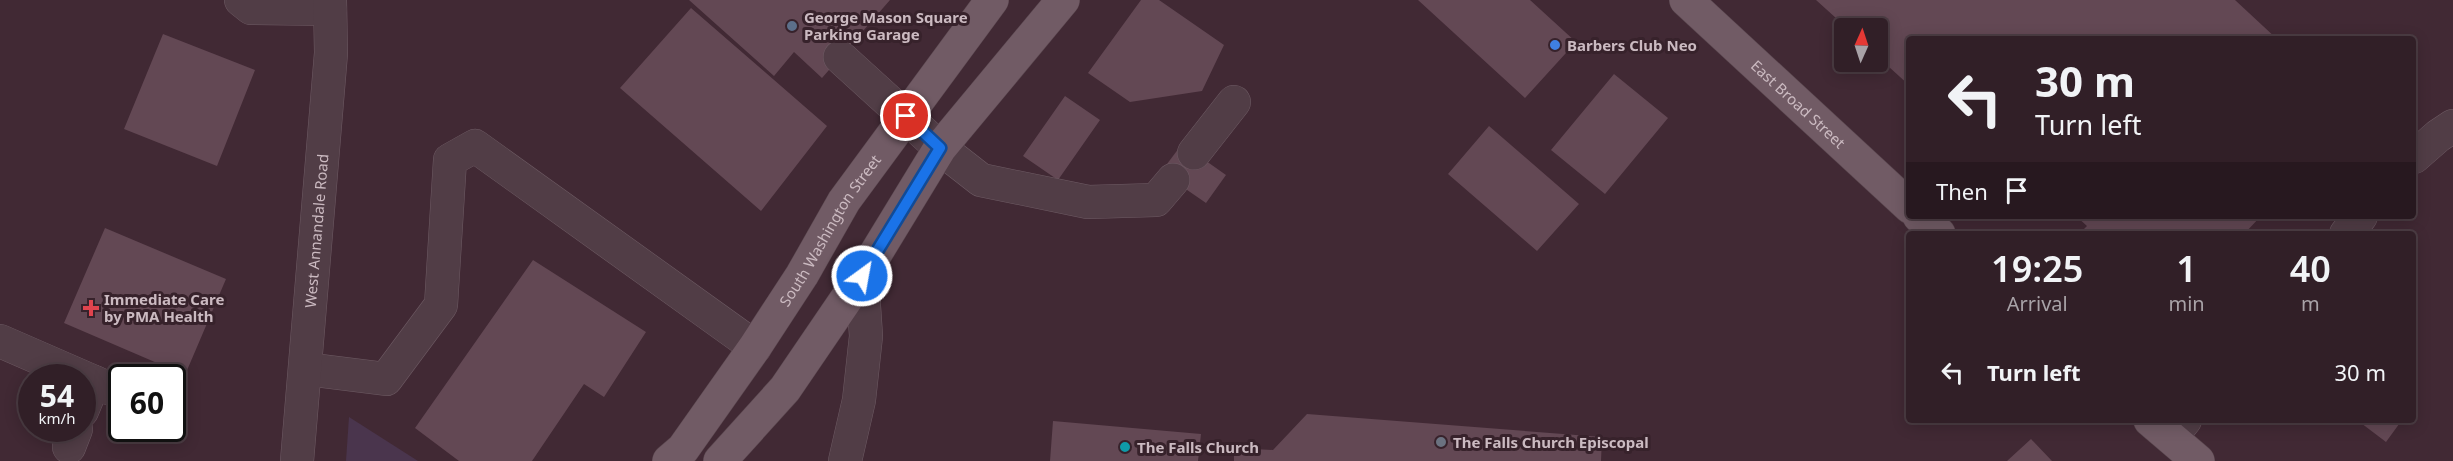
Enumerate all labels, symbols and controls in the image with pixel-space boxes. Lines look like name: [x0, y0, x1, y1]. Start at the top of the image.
place label: George Mason Square Parking Garage: [804, 7, 968, 44]
north arrow: [1834, 18, 1888, 72]
map controls: [1834, 18, 1888, 72]
marker: George Mason Square Parking Garage: [785, 19, 799, 33]
place label: Barbers Club Neo: [1567, 35, 1697, 55]
marker: Barbers Club Neo: [1548, 38, 1562, 52]
text: 30 m: [2035, 52, 2135, 109]
street label: East Broad Street: [1747, 55, 1850, 153]
icon: left: [1936, 60, 2014, 138]
pin: [880, 90, 931, 141]
icon: arrive: [889, 99, 922, 132]
text: Turn left: [2035, 106, 2141, 143]
street label: South Washington Street: [774, 150, 885, 310]
street label: West Annandale Road: [300, 153, 333, 309]
icon: arrive: [2000, 174, 2033, 207]
text: Then: [1936, 176, 1988, 206]
position arrow: [830, 244, 894, 308]
text: 19:25: [1991, 244, 2083, 293]
text: 1: [2176, 244, 2197, 293]
text: 40: [2290, 244, 2331, 293]
place label: Immediate Care by PMA Health: [104, 289, 224, 326]
text: Arrival: [2007, 290, 2068, 317]
text: min: [2168, 290, 2205, 317]
text: m: [2301, 290, 2320, 317]
marker: Immediate Care by PMA Health: [82, 299, 100, 317]
icon: left: [1936, 356, 1969, 389]
text: Turn left: [1987, 357, 2081, 387]
text: 30 m: [2335, 357, 2386, 387]
speed limit sign: 60: [108, 364, 186, 442]
text: 54: [40, 375, 74, 416]
text: km/h: [39, 408, 75, 428]
place label: The Falls Church Episcopal: [1453, 432, 1649, 452]
marker: The Falls Church Episcopal: [1434, 435, 1448, 449]
place label: The Falls Church: [1137, 437, 1259, 457]
marker: The Falls Church: [1118, 440, 1132, 454]

